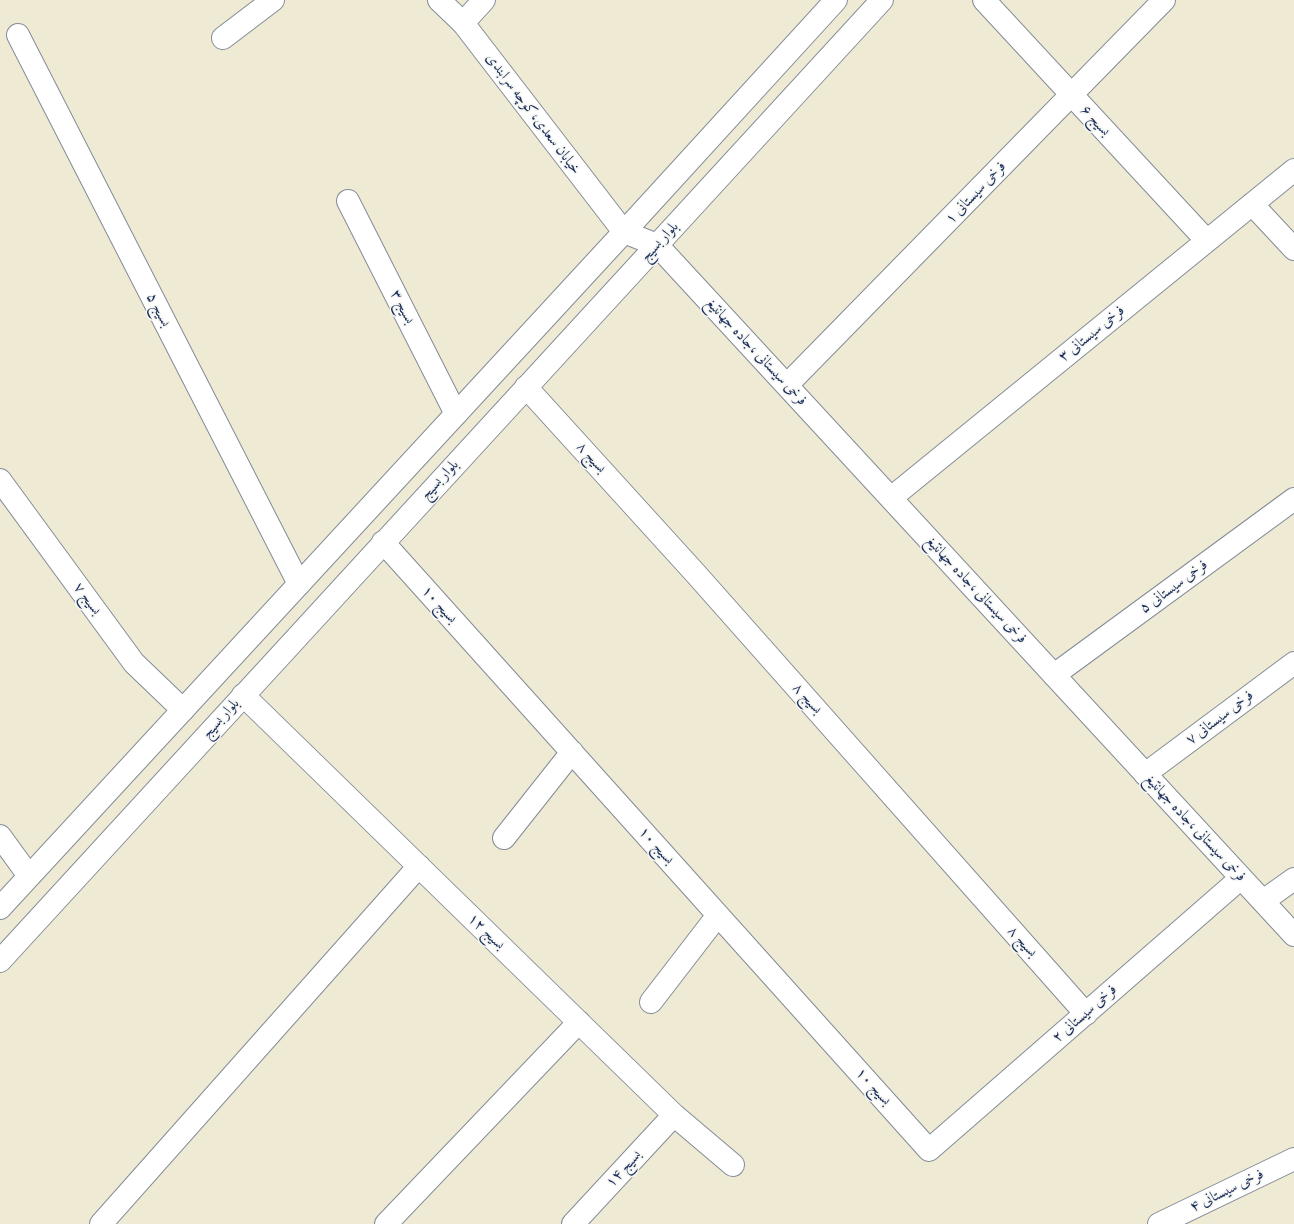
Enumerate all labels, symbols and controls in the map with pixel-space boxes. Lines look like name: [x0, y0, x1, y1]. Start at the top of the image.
street label: خیابان سعدی،کوچه سرابندی: [481, 50, 585, 178]
street label: بسیج ۶: [1076, 102, 1114, 140]
street label: فرخی سیستانی ۱: [942, 158, 1010, 228]
street label: بلوار بسیج: [637, 218, 683, 266]
street label: بسیج ۳: [386, 287, 418, 327]
street label: بسیج ۵: [142, 290, 174, 330]
street label: فرخی سیستانی ،جاده جهانتیغ: [701, 294, 811, 410]
street label: فرخی سیستانی ۳: [1055, 302, 1129, 366]
street label: بسیج ۸: [572, 439, 610, 477]
street label: بلوار بسیج: [417, 456, 463, 504]
street label: فرخی سیستانی ،جاده جهانتیغ: [921, 532, 1031, 648]
street label: فرخی سیستانی ۵: [1136, 556, 1212, 618]
street label: بسیج ۷: [69, 579, 105, 619]
street label: بسیج ۱۰: [417, 582, 461, 628]
street label: بسیج ۸: [788, 680, 826, 718]
street label: فرخی سیستانی ۷: [1183, 687, 1257, 749]
street label: بلوار بسیج: [198, 695, 244, 743]
street label: فرخی سیستانی ،جاده جهانتیغ: [1140, 770, 1250, 886]
street label: بسیج ۱۰: [634, 823, 678, 869]
street label: بسیج ۱۲: [464, 910, 508, 954]
street label: بسیج ۸: [1003, 923, 1041, 961]
street label: فرخی سیستانی ۲: [1049, 981, 1121, 1047]
street label: بسیج ۱۰: [851, 1064, 895, 1110]
street label: بسیج ۱۴: [602, 1147, 646, 1191]
street label: فرخی سیستانی ۴: [1187, 1165, 1267, 1217]

